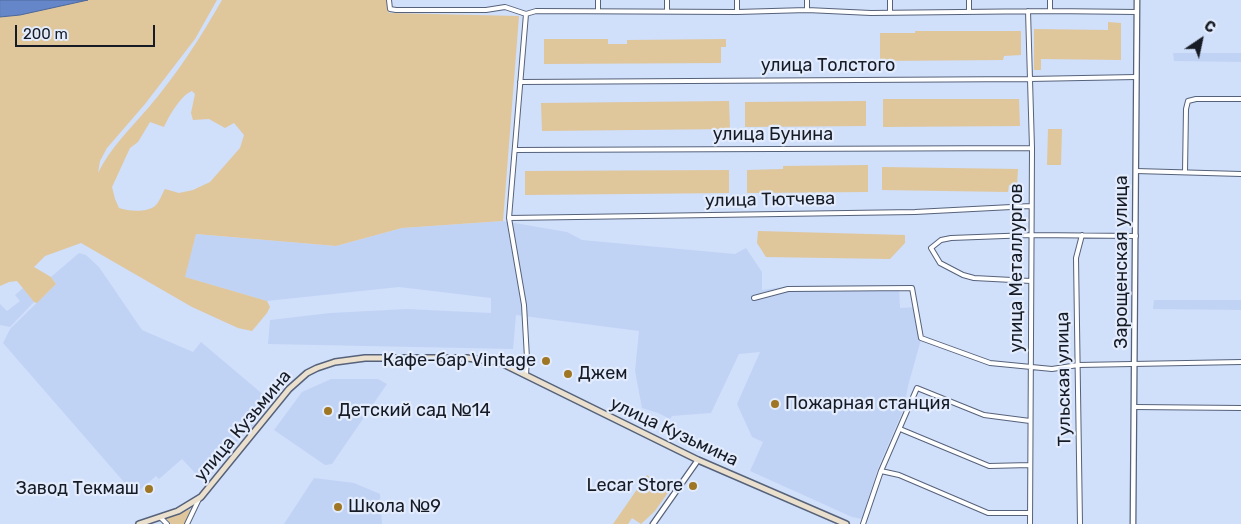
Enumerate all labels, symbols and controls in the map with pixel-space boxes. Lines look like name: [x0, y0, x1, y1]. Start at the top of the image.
scale bar: [18, 15, 158, 47]
north arrow: [1176, 15, 1226, 65]
text: С: [1201, 17, 1218, 37]
text: 200 m: [23, 25, 68, 43]
street label: улица Толстого: [761, 55, 895, 77]
street label: улица Бунина: [713, 124, 833, 146]
street label: Зарощенская улица: [1111, 175, 1133, 349]
street label: улица Металлургов: [1006, 183, 1028, 353]
street label: улица Тютчева: [705, 188, 835, 212]
street label: Тульская улица: [1052, 311, 1076, 447]
place label: Кафе-бар Vintage: [383, 350, 536, 372]
marker: Кафе-бар Vintage: [540, 355, 552, 367]
place label: Джем: [578, 363, 627, 385]
street label: улица Кузьмина: [190, 366, 296, 486]
marker: Джем: [562, 368, 574, 380]
street label: улица Кузьмина: [606, 393, 742, 471]
place label: Пожарная станция: [785, 393, 950, 415]
marker: Пожарная станция: [769, 398, 781, 410]
place label: Детский сад №14: [338, 400, 491, 422]
marker: Детский сад №14: [322, 405, 334, 417]
place label: Lecar Store: [587, 475, 683, 497]
place label: Завод Текмаш: [16, 478, 139, 500]
marker: Lecar Store: [687, 480, 699, 492]
marker: Завод Текмаш: [143, 483, 155, 495]
place label: Школа №9: [348, 496, 441, 518]
marker: Школа №9: [332, 501, 344, 513]

